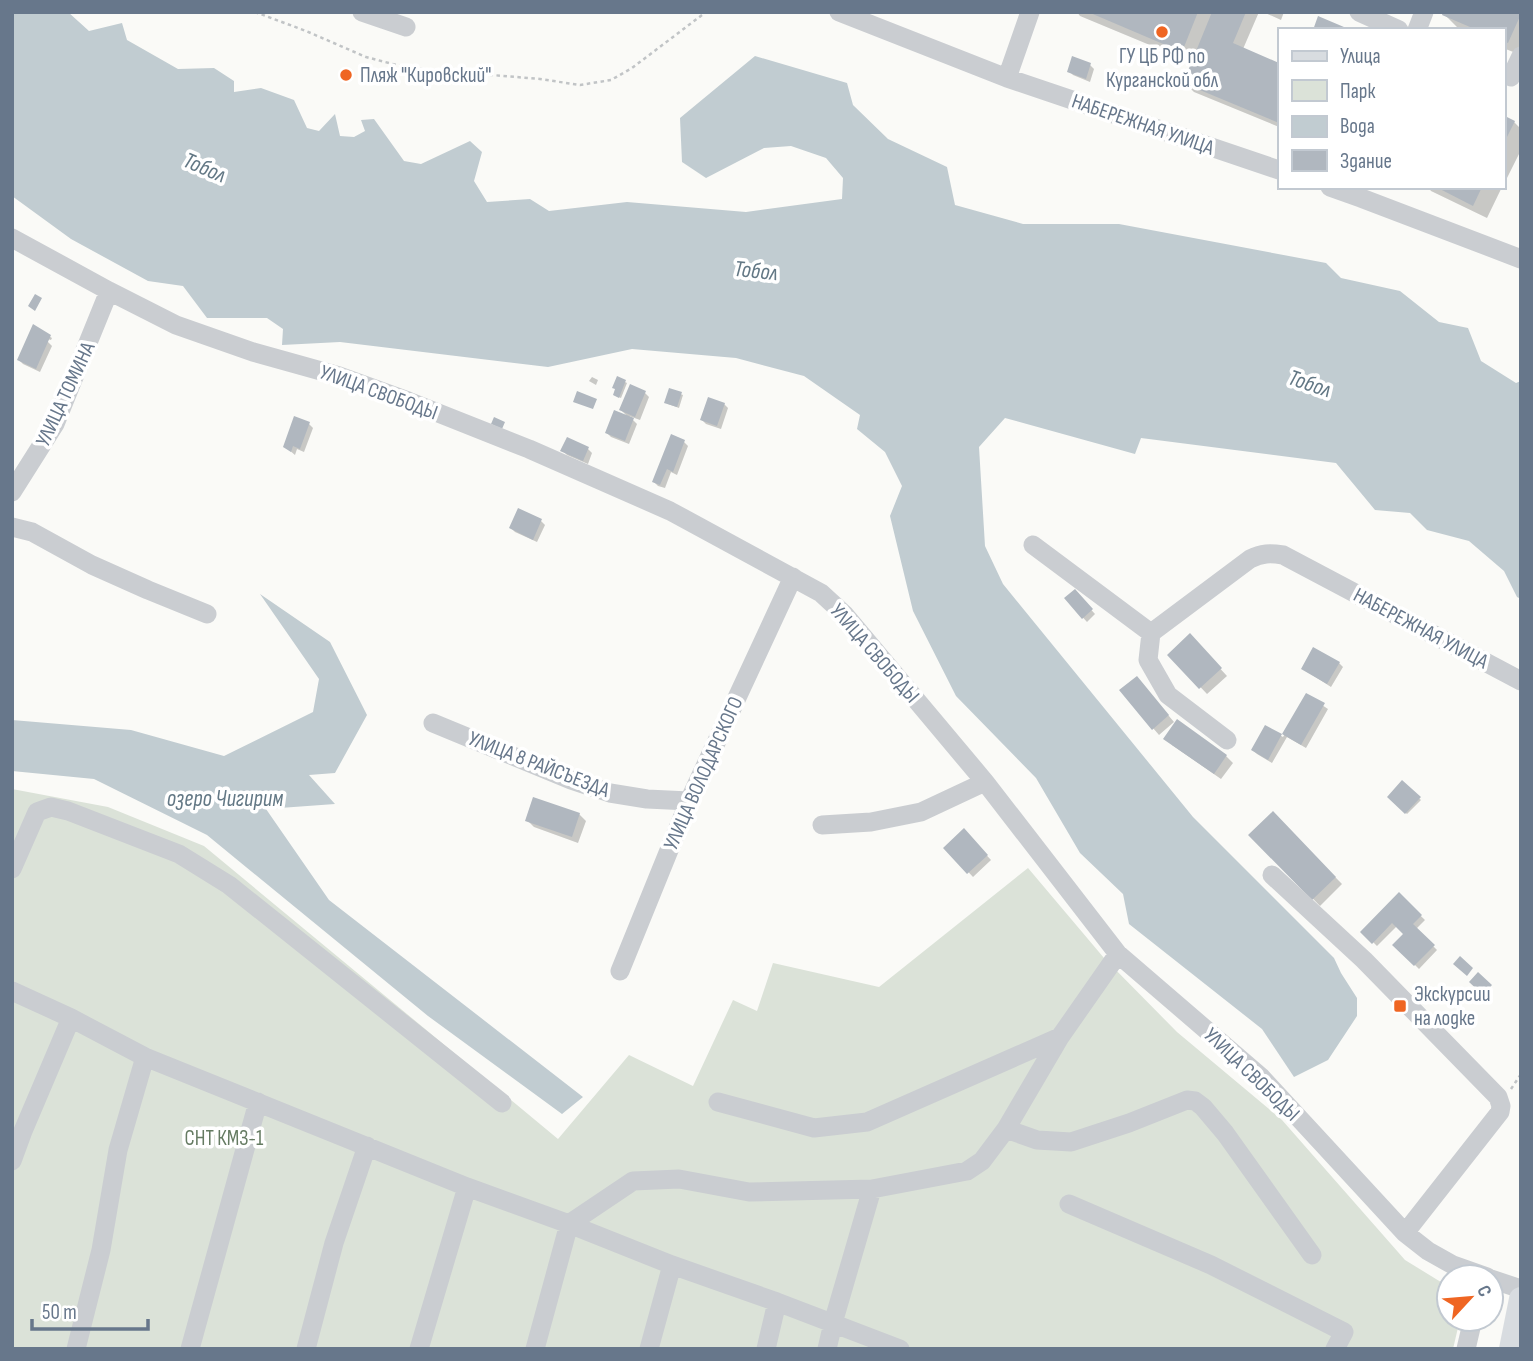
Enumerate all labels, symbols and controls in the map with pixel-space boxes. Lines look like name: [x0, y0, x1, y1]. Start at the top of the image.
marker: ГУ ЦБ РФ по Курганской обл: [1154, 24, 1170, 40]
legend: [1278, 28, 1505, 189]
place label: ГУ ЦБ РФ по Курганской обл: [1106, 44, 1219, 93]
text: Улица: [1340, 44, 1381, 69]
place label: Пляж "Кировский": [360, 63, 491, 88]
marker: Пляж "Кировский": [338, 67, 354, 83]
text: Парк: [1340, 79, 1375, 104]
street label: НАБЕРЕЖНАЯ УЛИЦА: [1069, 88, 1218, 161]
text: Вода: [1340, 114, 1375, 139]
water label: Тобол: [179, 147, 230, 189]
text: Здание: [1340, 149, 1392, 174]
water label: Тобол: [733, 255, 779, 287]
street label: УЛИЦА ТОМИНА: [30, 337, 101, 450]
street label: УЛИЦА СВОБОДЫ: [317, 360, 441, 425]
water label: Тобол: [1284, 364, 1335, 404]
street label: НАБЕРЕЖНАЯ УЛИЦА: [1349, 583, 1493, 675]
street label: УЛИЦА СВОБОДЫ: [825, 599, 925, 708]
street label: УЛИЦА ВОЛОДАРСКОГО: [659, 693, 748, 854]
street label: УЛИЦА 8 РАЙСЪЕЗДА: [465, 726, 614, 803]
water label: озеро Чигирим: [167, 785, 283, 813]
place label: Экскурсии на лодке: [1414, 982, 1491, 1031]
marker: Экскурсии на лодке: [1392, 998, 1408, 1014]
street label: УЛИЦА СВОБОДЫ: [1199, 1022, 1305, 1126]
park label: СНТ КМЗ-1: [185, 1126, 264, 1151]
north arrow: [1435, 1263, 1505, 1333]
text: С: [1471, 1282, 1497, 1301]
scale bar: [32, 1288, 147, 1332]
text: 50 m: [42, 1300, 77, 1325]

